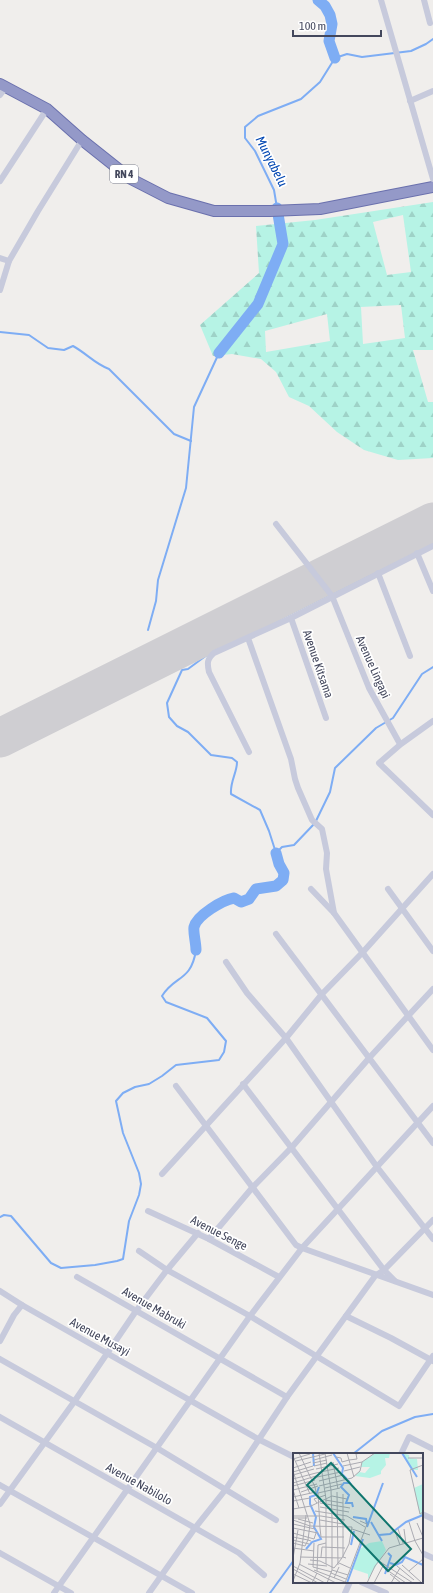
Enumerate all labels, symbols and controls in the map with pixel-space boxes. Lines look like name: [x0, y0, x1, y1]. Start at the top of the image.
scale bar: [293, 12, 381, 38]
text: 100 m: [299, 19, 326, 33]
water label: Munyabelu: [253, 134, 291, 189]
road number: RN 4: [110, 165, 138, 183]
street label: Avenue Kitsama: [300, 628, 336, 700]
street label: Avenue Lingapi: [353, 634, 393, 700]
street label: Avenue Senge: [188, 1213, 250, 1253]
street label: Avenue Mabruki: [120, 1284, 188, 1332]
street label: Avenue Musayi: [68, 1315, 132, 1359]
inset map: [293, 1453, 423, 1583]
street label: Avenue Nabilolo: [104, 1460, 175, 1508]

